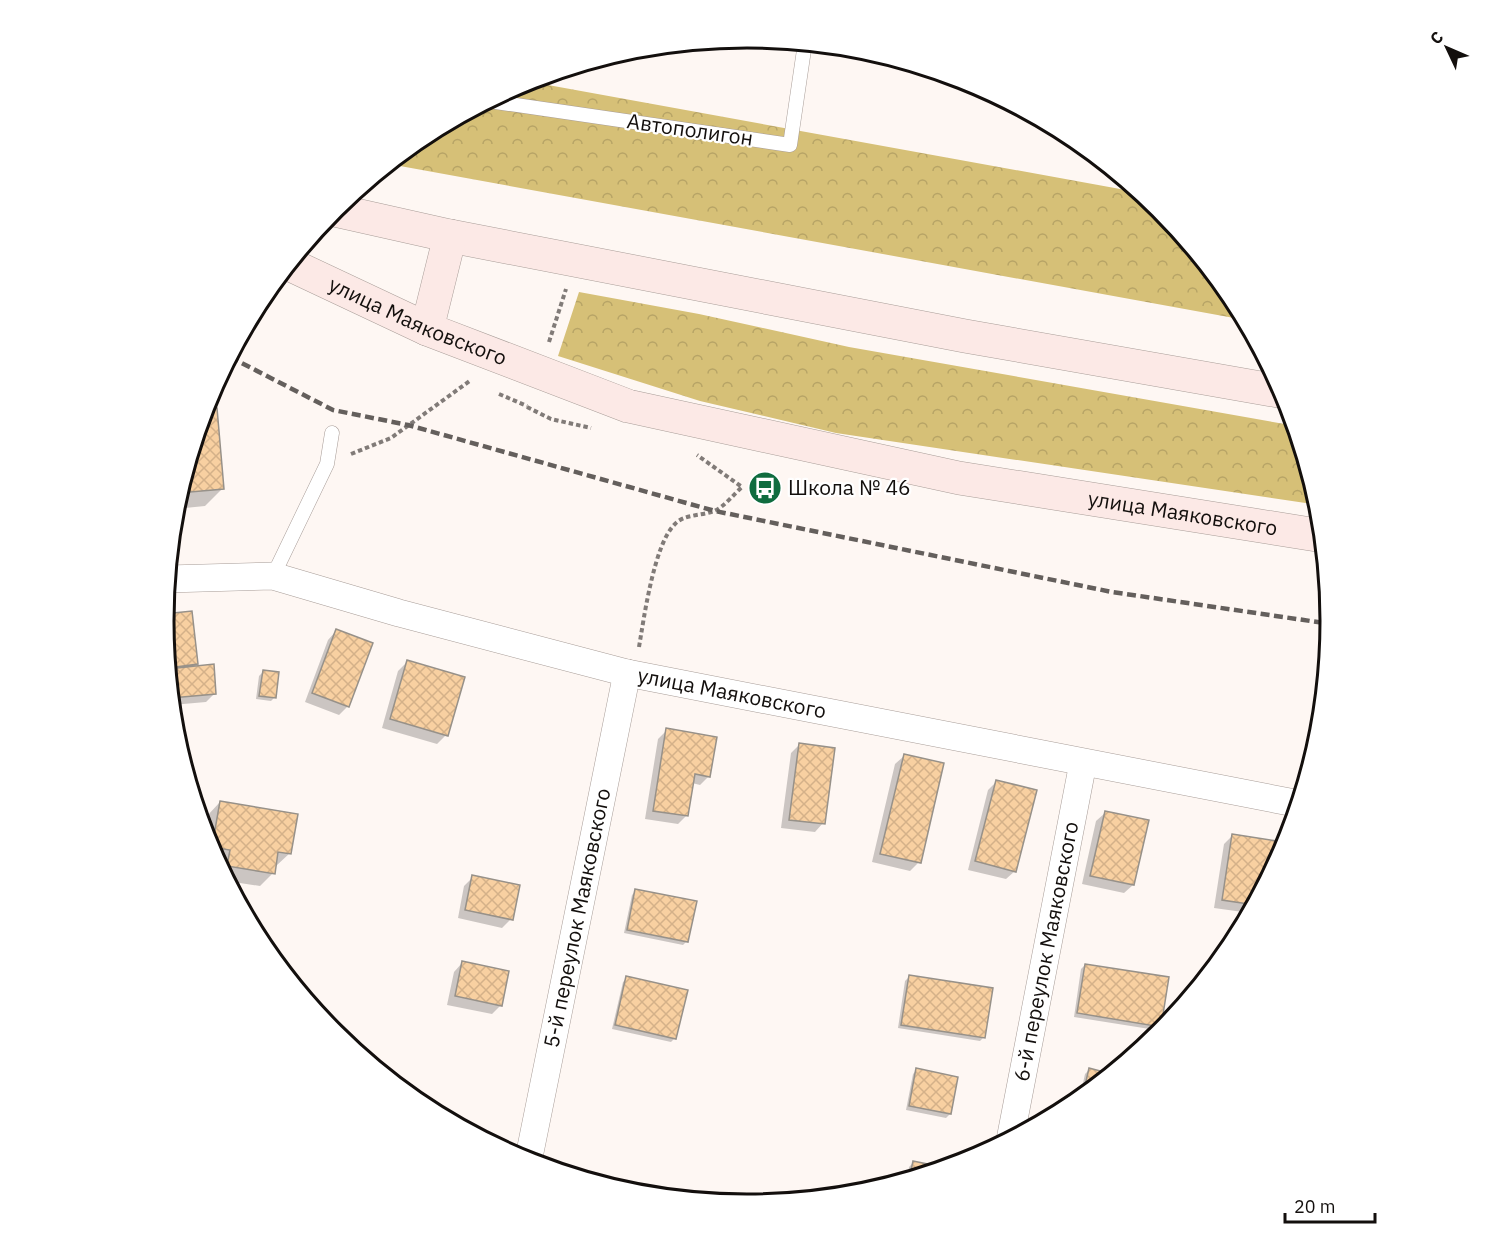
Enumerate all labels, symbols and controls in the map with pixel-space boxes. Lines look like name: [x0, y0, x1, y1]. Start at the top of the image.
north arrow: [1417, 18, 1477, 78]
text: С: [1425, 27, 1447, 48]
street label: Автополигон: [625, 106, 755, 152]
street label: улица Маяковского: [324, 270, 511, 371]
bus stop icon: Школа № 46: [747, 470, 783, 506]
place label: Школа № 46: [788, 473, 911, 501]
street label: улица Маяковского: [1086, 484, 1280, 542]
street label: улица Маяковского: [635, 660, 829, 724]
street label: 5-й переулок Маяковского: [536, 786, 616, 1050]
street label: 6-й переулок Маяковского: [1007, 819, 1084, 1084]
scale bar: [1285, 1186, 1375, 1224]
text: 20 m: [1294, 1195, 1336, 1218]

